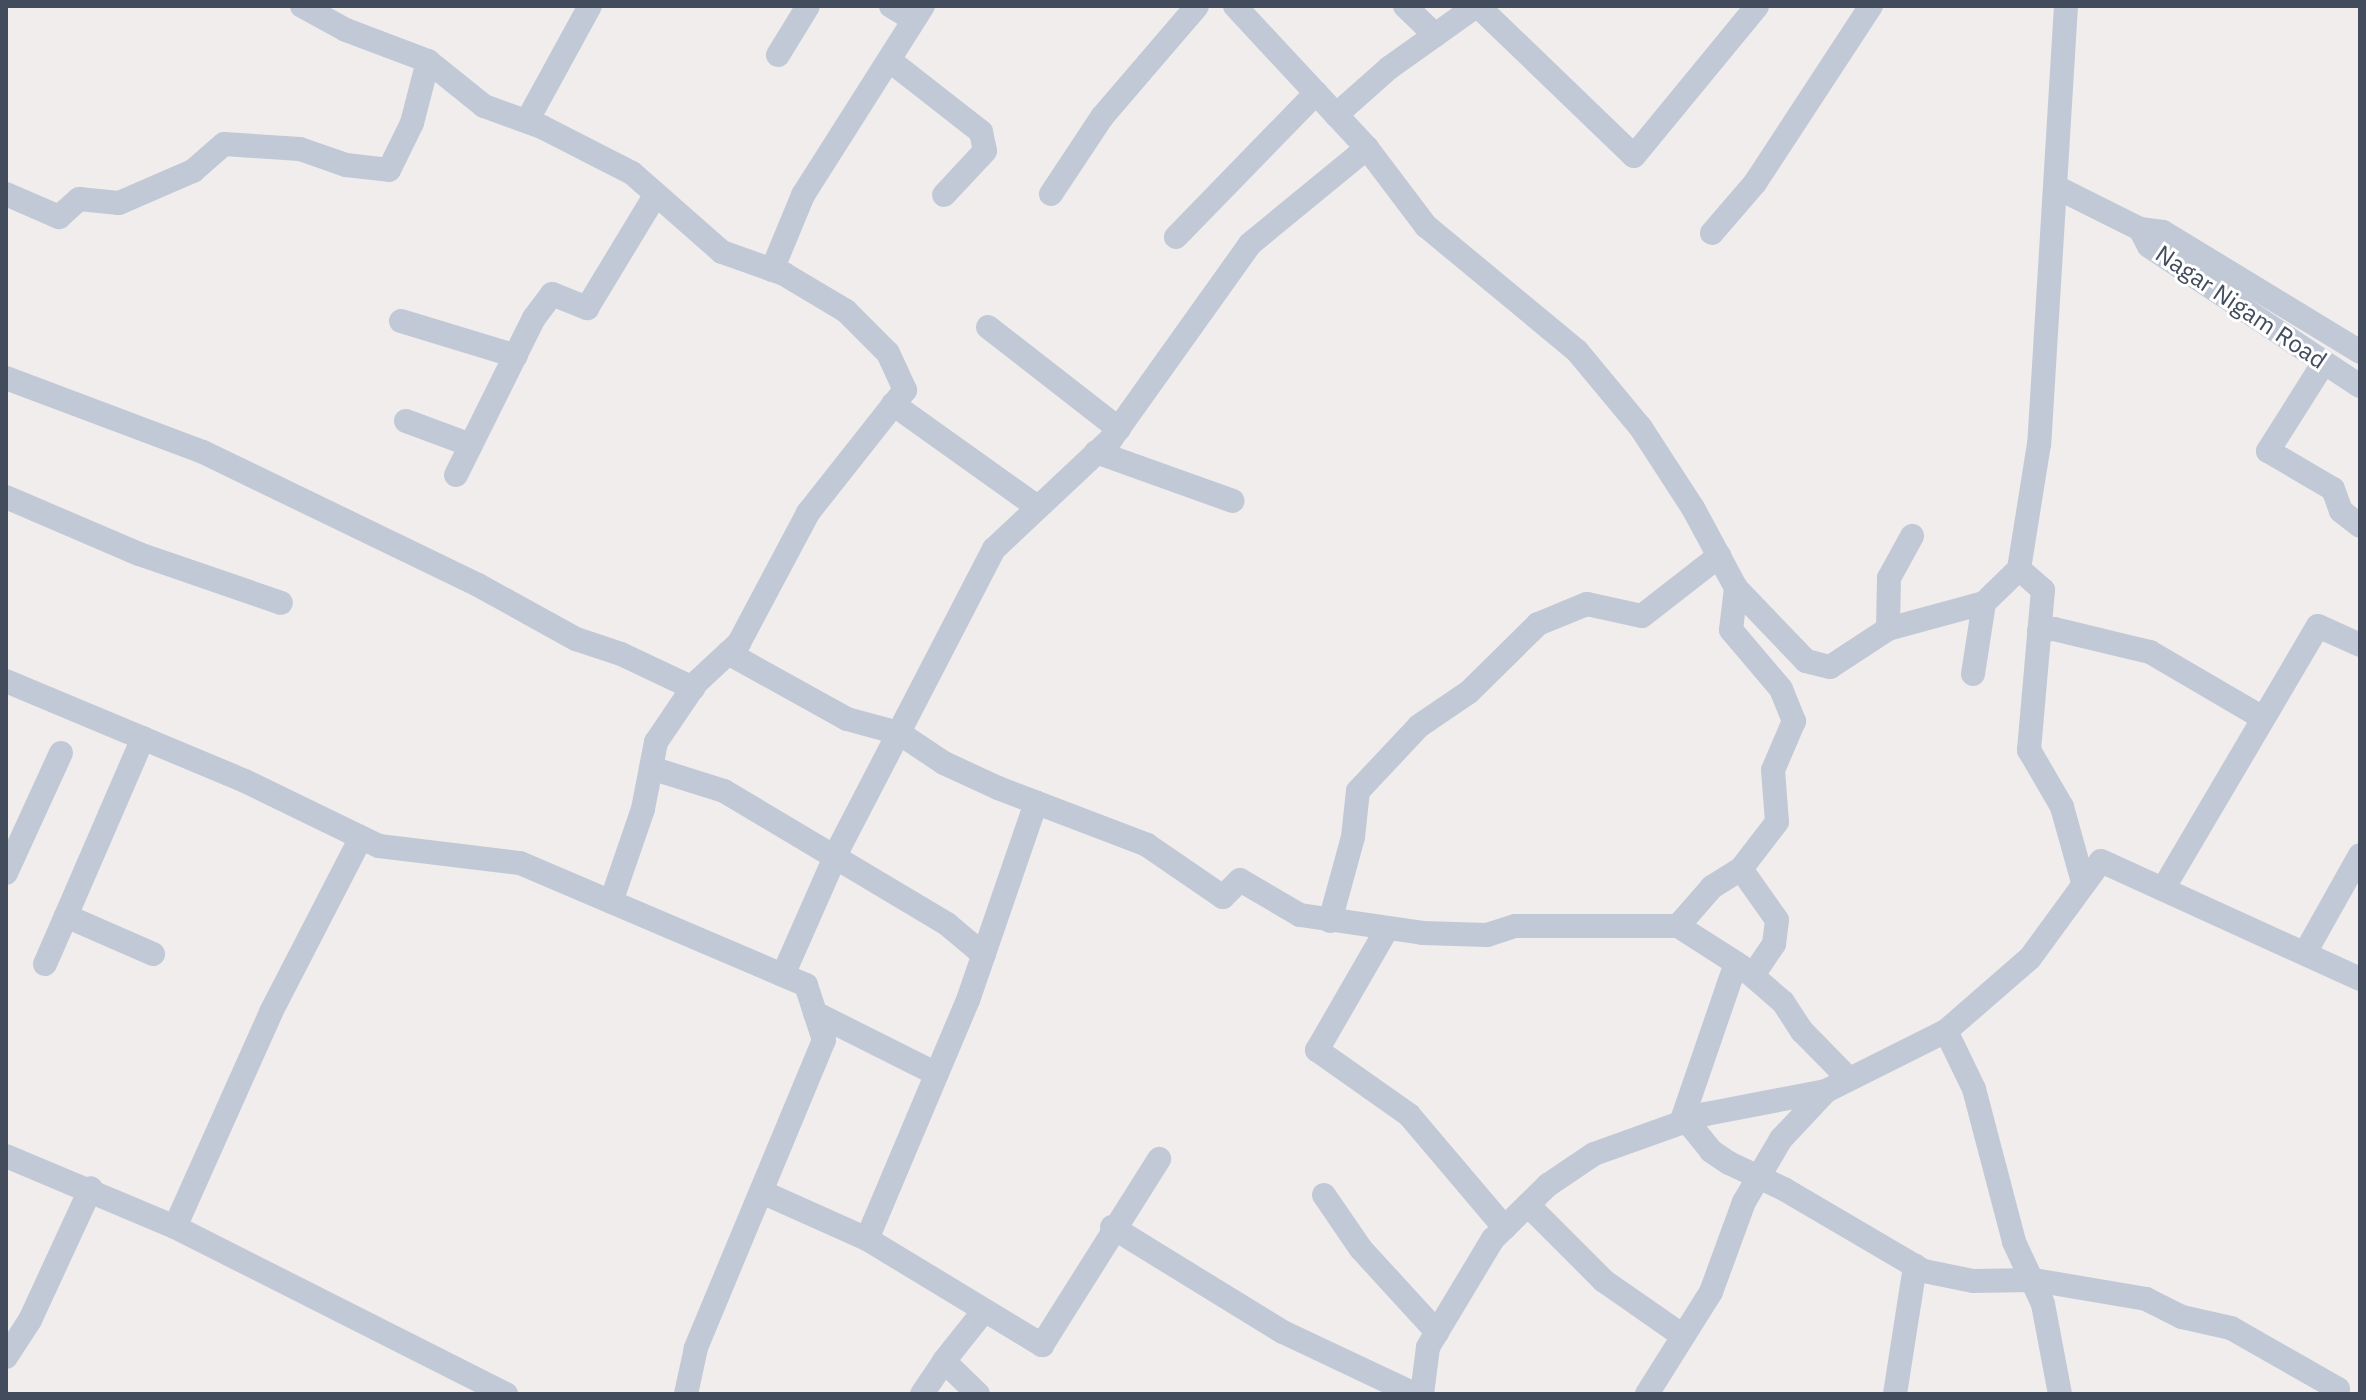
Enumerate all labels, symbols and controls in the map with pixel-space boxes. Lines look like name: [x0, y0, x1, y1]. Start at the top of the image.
street label: Nagar Nigam Road: [2150, 239, 2332, 375]

